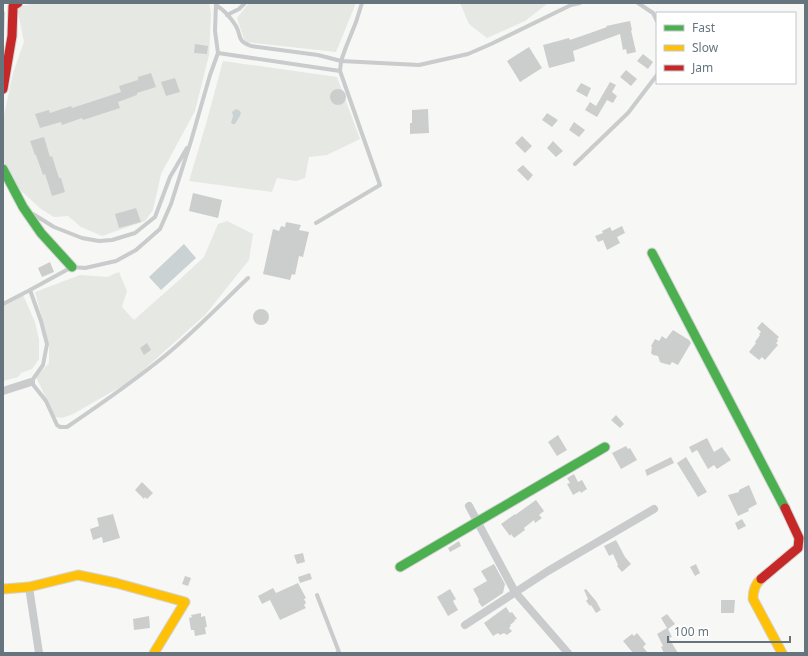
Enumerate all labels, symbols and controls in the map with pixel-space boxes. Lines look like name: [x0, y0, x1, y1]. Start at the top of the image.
legend: [656, 12, 796, 84]
text: Fast: [692, 19, 716, 36]
text: Slow: [692, 39, 719, 56]
text: Jam: [691, 59, 713, 76]
scale bar: [668, 618, 790, 644]
text: 100 m: [674, 623, 709, 640]

